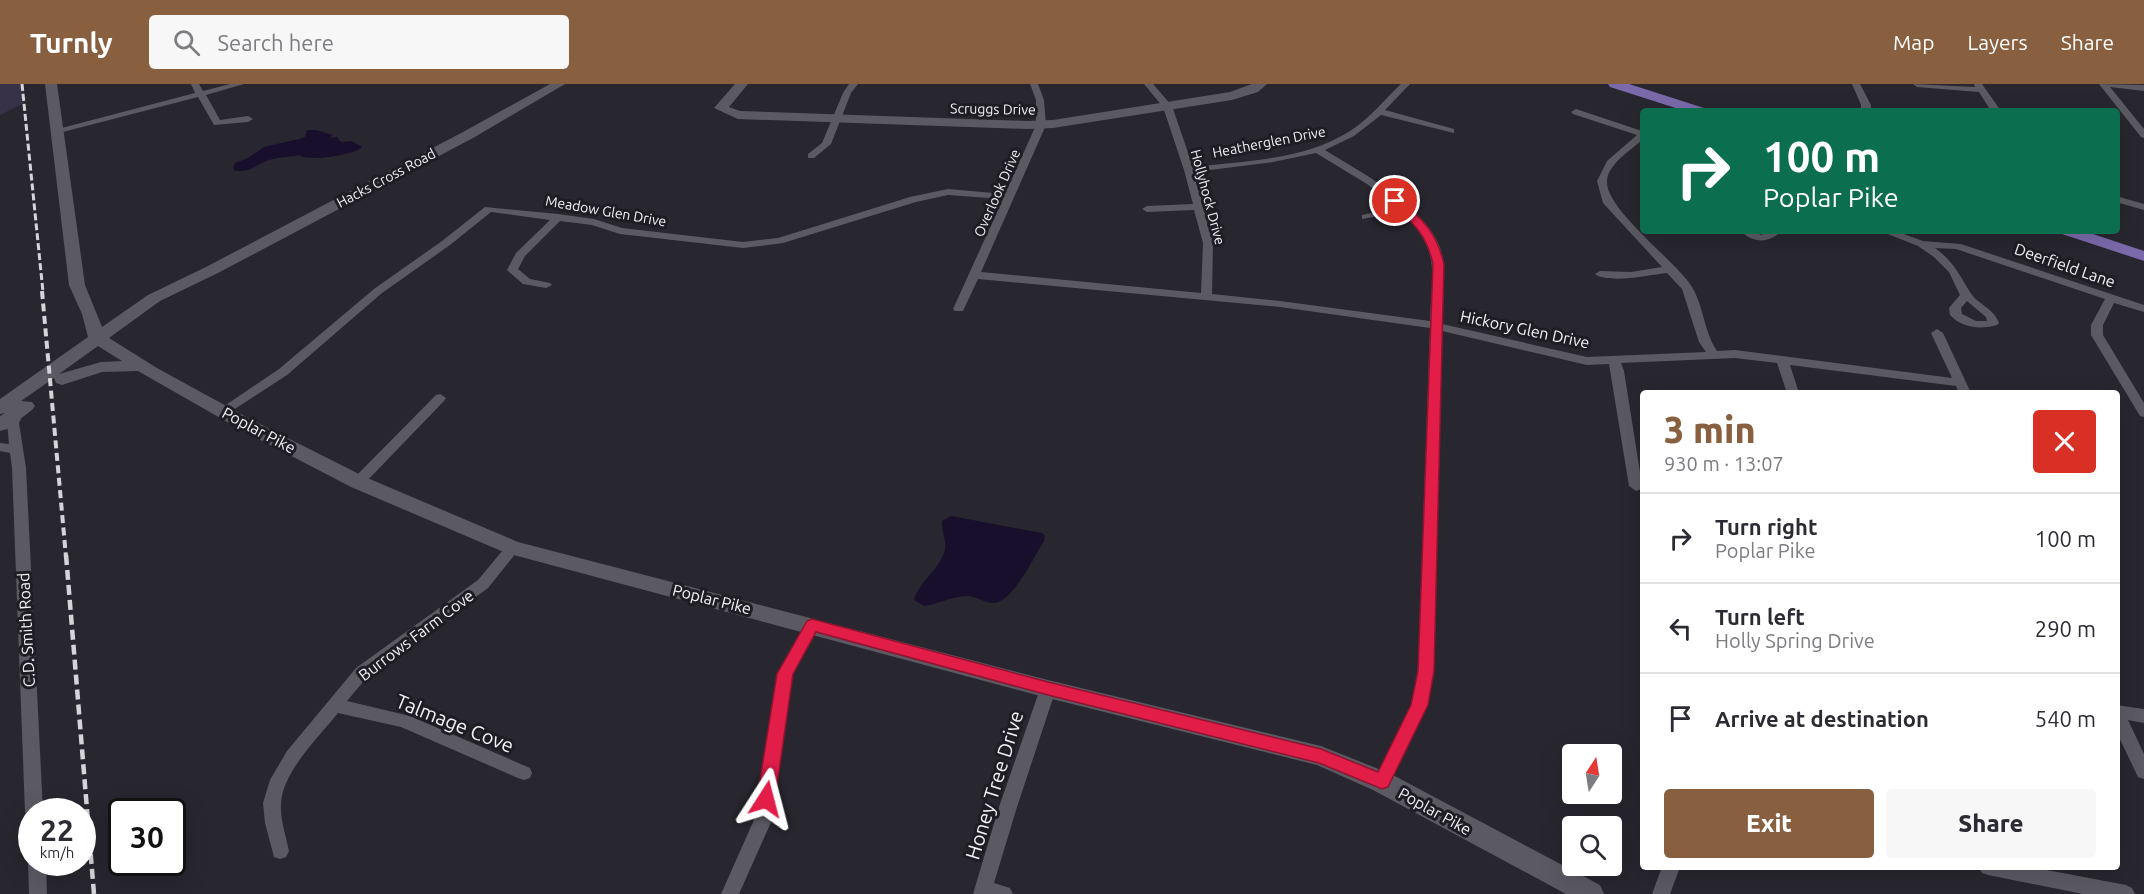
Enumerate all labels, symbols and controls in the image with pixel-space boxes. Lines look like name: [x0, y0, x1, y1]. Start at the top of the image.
search box: [149, 15, 569, 69]
icon: search: [170, 26, 203, 59]
text: Turnly: [30, 27, 113, 58]
text: Search here: [218, 30, 334, 55]
text: Map: [1893, 30, 1934, 54]
text: Layers: [1967, 30, 2028, 54]
text: Share: [2061, 30, 2114, 54]
street label: Scruggs Drive: [950, 100, 1036, 118]
street label: Heatherglen Drive: [1211, 123, 1327, 161]
icon: right: [1664, 132, 1742, 210]
text: 100 m: [1763, 133, 1880, 180]
street label: Hacks Cross Road: [334, 145, 438, 211]
street label: Overlook Drive: [971, 147, 1023, 239]
street label: Hollyhock Drive: [1188, 148, 1228, 246]
pin: [1369, 175, 1420, 226]
text: Poplar Pike: [1763, 182, 1899, 212]
icon: arrive: [1378, 184, 1411, 217]
street label: Meadow Glen Drive: [544, 192, 668, 230]
street label: Deerfield Lane: [2012, 239, 2118, 291]
street label: Hickory Glen Drive: [1459, 307, 1591, 351]
street label: Poplar Pike: [219, 403, 299, 457]
text: 3 min: [1664, 409, 1756, 450]
button: close: [2033, 410, 2096, 473]
text: 930 m · 13:07: [1664, 452, 1784, 475]
text: Turn right: [1715, 514, 1817, 539]
icon: right: [1664, 522, 1697, 555]
text: 100 m: [2035, 526, 2096, 551]
text: Poplar Pike: [1715, 539, 1815, 562]
street label: C.D. Smith Road: [14, 572, 38, 688]
street label: Poplar Pike: [671, 581, 753, 617]
street label: Burrows Farm Cove: [355, 586, 477, 684]
text: Turn left: [1715, 604, 1805, 629]
icon: left: [1664, 612, 1697, 645]
text: 290 m: [2035, 616, 2096, 641]
text: Holly Spring Drive: [1715, 629, 1875, 652]
street label: Talmage Cove: [393, 689, 517, 757]
icon: arrive: [1664, 702, 1697, 735]
text: Arrive at destination: [1715, 706, 1929, 731]
text: 540 m: [2035, 706, 2096, 731]
street label: Honey Tree Drive: [960, 708, 1028, 862]
north arrow: [1562, 744, 1622, 804]
map controls: [1562, 744, 1622, 876]
position arrow: [734, 767, 798, 831]
street label: Poplar Pike: [1395, 784, 1475, 838]
button: Exit: [1664, 789, 1874, 858]
button: Share: [1886, 789, 2096, 858]
speed limit sign: 30: [108, 798, 186, 876]
text: 22: [40, 813, 74, 847]
button: search: [1562, 816, 1622, 876]
text: km/h: [40, 844, 74, 861]

